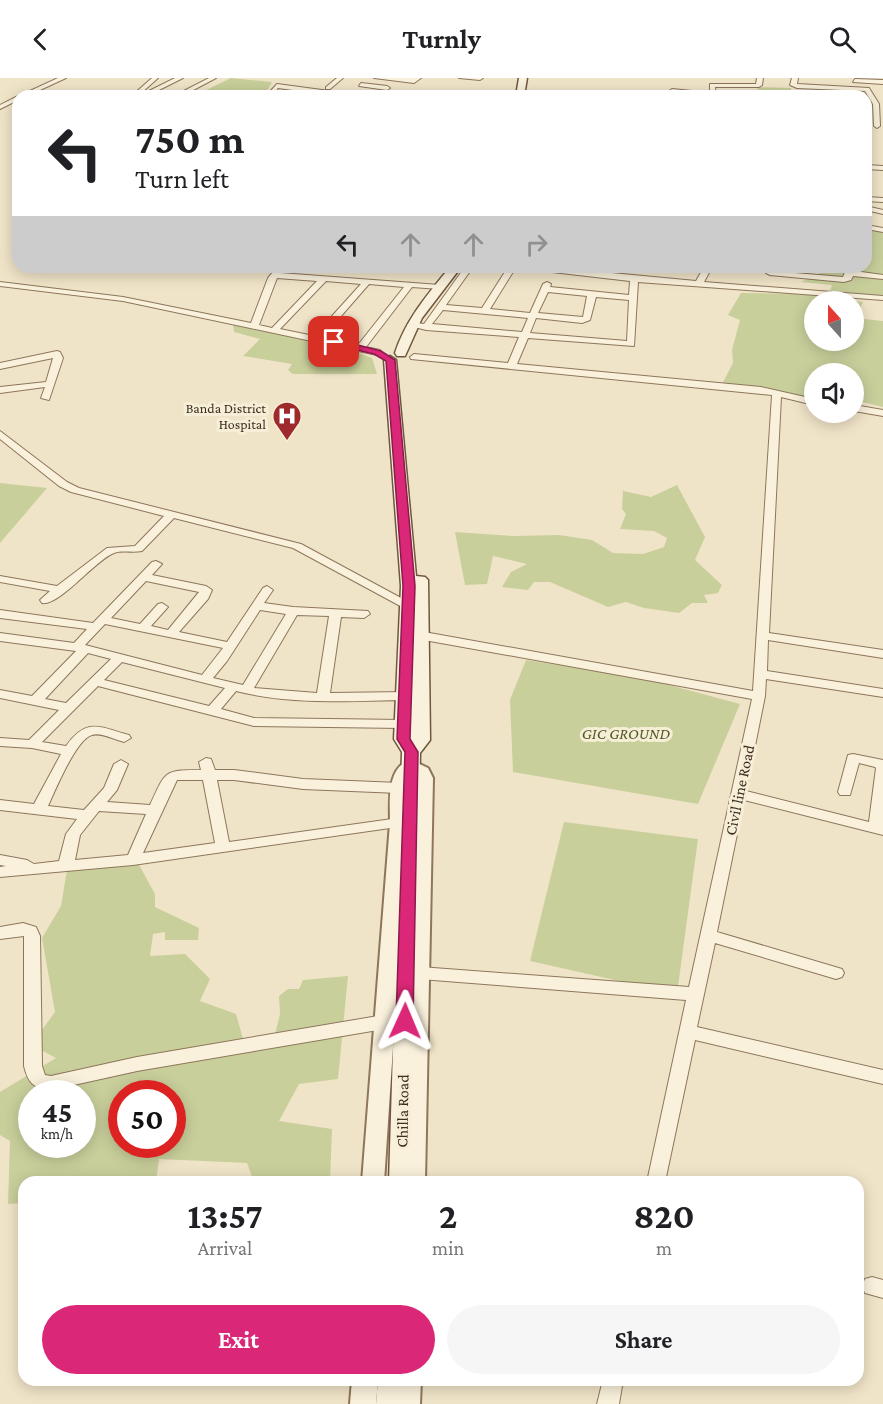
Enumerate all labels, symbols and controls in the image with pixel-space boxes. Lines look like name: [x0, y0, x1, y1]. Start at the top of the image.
icon: back: [24, 23, 57, 56]
icon: search: [826, 23, 859, 56]
text: Turnly: [402, 24, 481, 54]
icon: left: [36, 114, 114, 192]
text: 750 m: [135, 115, 244, 162]
text: Turn left: [135, 164, 229, 194]
icon: left: [331, 228, 364, 261]
icon: ahead: [394, 228, 427, 261]
icon: ahead: [457, 228, 490, 261]
icon: right: [520, 228, 553, 261]
north arrow: [804, 291, 864, 351]
map controls: [804, 291, 864, 423]
pin: [308, 316, 359, 367]
icon: arrive: [317, 325, 350, 358]
button: sound: [804, 363, 864, 423]
place label: Banda District Hospital: [186, 400, 266, 432]
hospital icon: Banda District Hospital: [271, 400, 303, 442]
park label: GIC GROUND: [582, 725, 671, 742]
street label: Civil line Road: [722, 743, 757, 837]
position arrow: [373, 989, 437, 1053]
street label: Chilla Road: [393, 1074, 412, 1148]
speed limit sign: 50: [108, 1080, 186, 1158]
text: 45: [42, 1095, 72, 1128]
text: km/h: [41, 1126, 73, 1142]
text: 13:57: [187, 1196, 263, 1236]
text: 2: [439, 1196, 457, 1236]
text: 820: [634, 1196, 695, 1236]
text: Arrival: [198, 1237, 252, 1259]
text: min: [432, 1237, 464, 1259]
text: m: [656, 1237, 672, 1259]
button: Exit: [42, 1305, 435, 1374]
button: Share: [447, 1305, 840, 1374]

